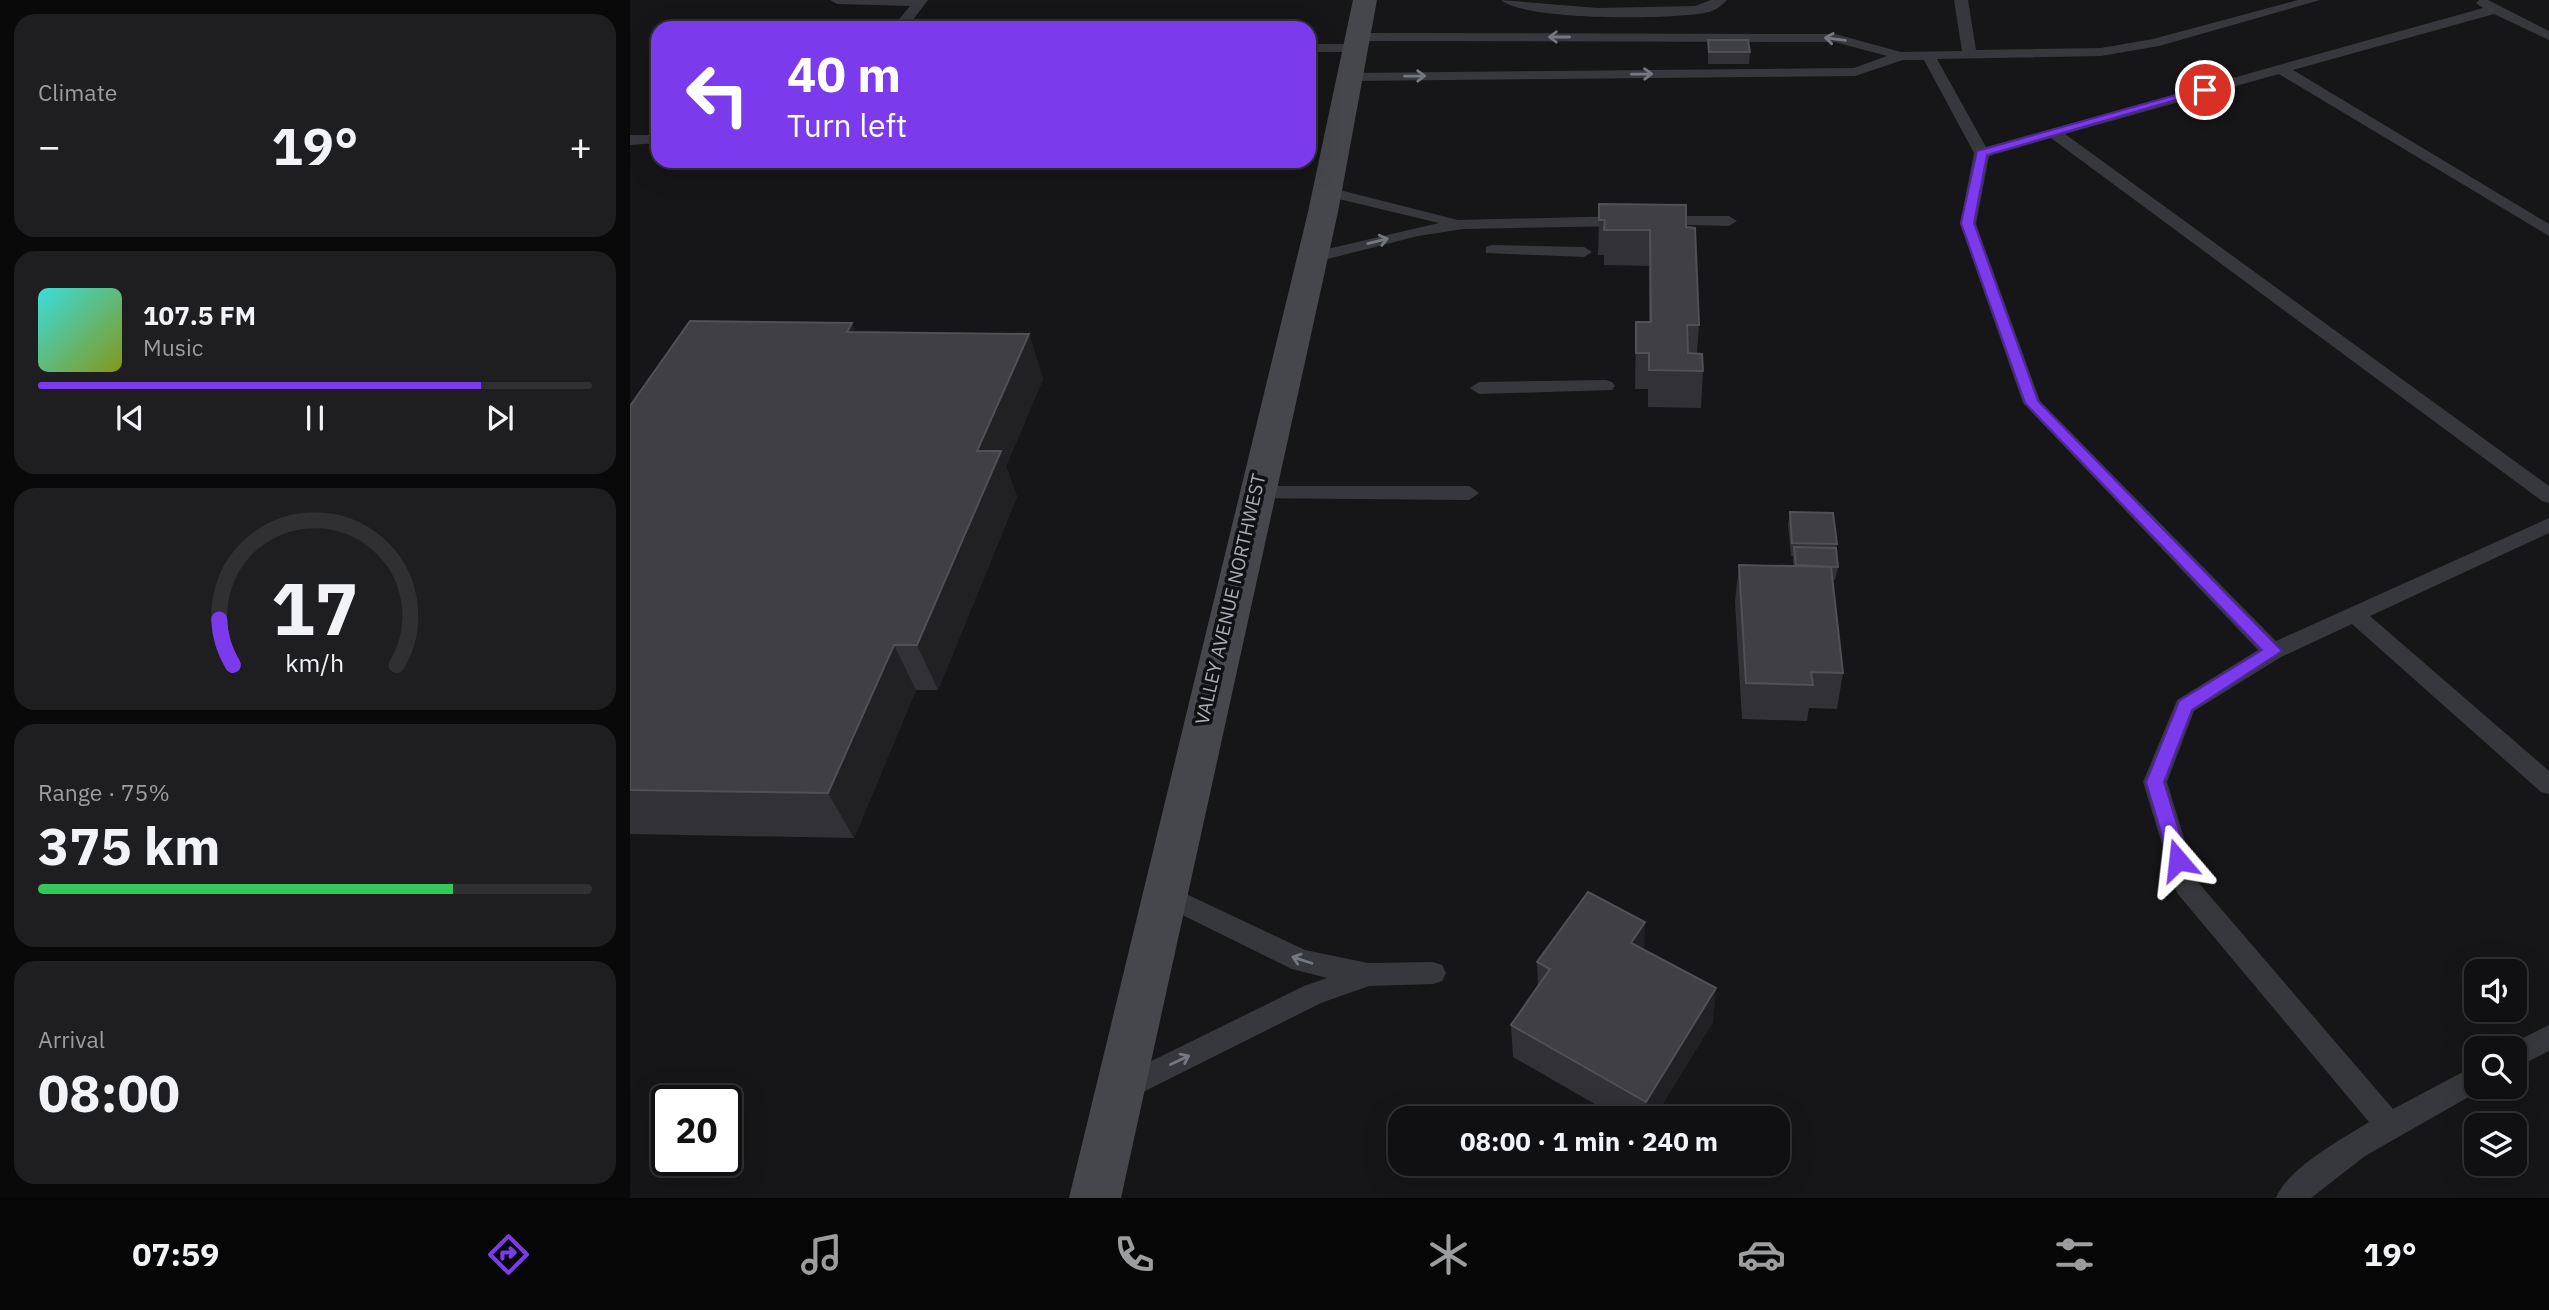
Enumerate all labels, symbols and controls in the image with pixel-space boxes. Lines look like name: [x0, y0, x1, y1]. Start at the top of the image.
one-way arrow: [1548, 30, 1571, 44]
one-way arrow: [1824, 33, 1847, 46]
text: 40 m: [787, 42, 901, 105]
icon: left: [672, 49, 763, 140]
pin: [2175, 60, 2235, 120]
one-way arrow: [1630, 67, 1653, 81]
one-way arrow: [1403, 69, 1426, 83]
icon: arrive: [2186, 71, 2224, 109]
text: Climate: [38, 77, 117, 107]
text: Turn left: [787, 104, 907, 146]
text: 19°: [272, 112, 358, 179]
text: −: [38, 121, 61, 170]
text: +: [569, 121, 592, 170]
one-way arrow: [1366, 234, 1389, 247]
text: 107.5 FM: [143, 298, 256, 332]
text: Music: [143, 332, 203, 362]
icon: previous: [111, 399, 149, 437]
icon: pause: [296, 399, 334, 437]
icon: next: [481, 399, 519, 437]
street label: VALLEY AVENUE NORTHWEST: [1189, 471, 1271, 727]
text: 17: [271, 560, 359, 655]
text: km/h: [286, 646, 344, 679]
text: Range · 75%: [38, 777, 170, 807]
text: 375 km: [38, 812, 220, 879]
position arrow: [2141, 823, 2215, 897]
one-way arrow: [1291, 953, 1313, 965]
map controls: [2464, 959, 2527, 1176]
button: sound: [2464, 959, 2527, 1022]
text: Arrival: [38, 1024, 105, 1054]
button: search: [2464, 1036, 2527, 1099]
one-way arrow: [1169, 1053, 1190, 1067]
text: 08:00: [38, 1059, 180, 1126]
speed limit sign: 20: [651, 1085, 742, 1176]
button: layers: [2464, 1113, 2527, 1176]
text: 08:00 · 1 min · 240 m: [1460, 1124, 1718, 1158]
icon: directions: [484, 1230, 533, 1279]
icon: music: [797, 1230, 846, 1279]
icon: phone: [1110, 1230, 1159, 1279]
icon: climate: [1424, 1230, 1473, 1279]
icon: car: [1737, 1230, 1786, 1279]
icon: filters: [2050, 1230, 2099, 1279]
text: 07:59: [132, 1233, 220, 1275]
text: 19°: [2363, 1233, 2417, 1275]

